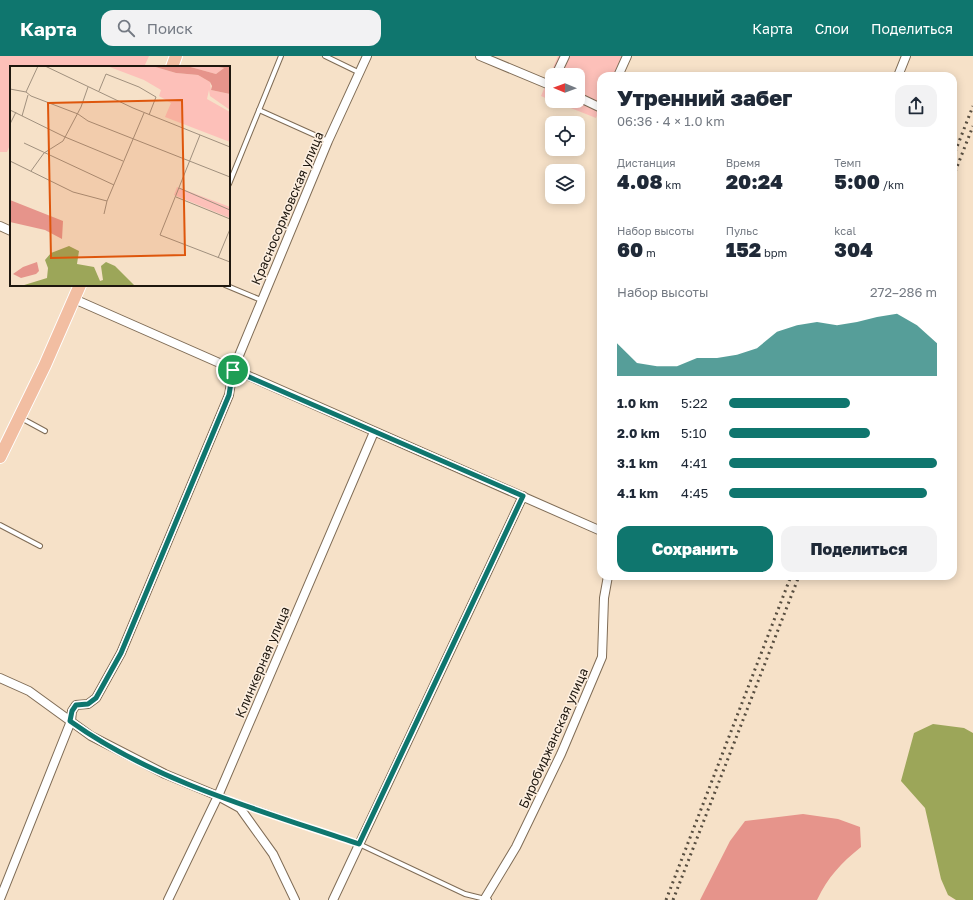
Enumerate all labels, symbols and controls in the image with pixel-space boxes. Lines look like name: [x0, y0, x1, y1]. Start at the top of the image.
search box: [101, 10, 381, 46]
text: Карта: [20, 17, 77, 40]
icon: search: [115, 17, 137, 39]
text: Поиск: [147, 19, 193, 37]
text: Карта: [752, 20, 793, 37]
text: Слои: [815, 20, 849, 37]
text: Поделиться: [871, 20, 953, 37]
inset map: [10, 66, 230, 286]
north arrow: [545, 68, 585, 108]
map controls: [545, 68, 585, 204]
text: Утренний забег: [617, 84, 792, 111]
button: share: [895, 85, 937, 127]
text: 06:36 · 4 × 1.0 km: [617, 113, 725, 129]
button: locate: [545, 116, 585, 156]
street label: Красносормовская улица: [247, 129, 327, 287]
text: Дистанция: [617, 156, 676, 169]
text: Время: [726, 156, 760, 169]
text: Темп: [834, 156, 861, 169]
button: layers: [545, 164, 585, 204]
text: 4.08: [617, 169, 663, 193]
text: 20:24: [726, 169, 783, 193]
text: 5:00: [834, 169, 880, 193]
text: km: [663, 178, 681, 191]
text: /km: [880, 178, 904, 191]
text: Набор высоты: [617, 224, 694, 237]
text: Пульс: [726, 224, 758, 237]
text: kcal: [834, 224, 856, 237]
text: 60: [617, 237, 643, 261]
text: 152: [726, 237, 761, 261]
text: 304: [834, 237, 873, 261]
text: m: [643, 246, 656, 259]
text: bpm: [761, 246, 787, 259]
text: Набор высоты: [617, 284, 708, 300]
text: 272–286 m: [870, 284, 937, 300]
pin: [216, 353, 250, 387]
icon: arrive: [222, 359, 244, 381]
text: 1.0 km: [617, 395, 658, 411]
text: 5:22: [681, 395, 708, 411]
text: 2.0 km: [617, 425, 660, 441]
text: 5:10: [681, 425, 707, 441]
text: 3.1 km: [617, 455, 658, 471]
text: 4:41: [681, 455, 707, 471]
text: 4.1 km: [617, 485, 658, 501]
text: 4:45: [681, 485, 708, 501]
button: Сохранить: [617, 526, 773, 572]
button: Поделиться: [781, 526, 937, 572]
street label: Клинкерная улица: [231, 604, 293, 720]
street label: Биробиджанская улица: [515, 665, 591, 811]

